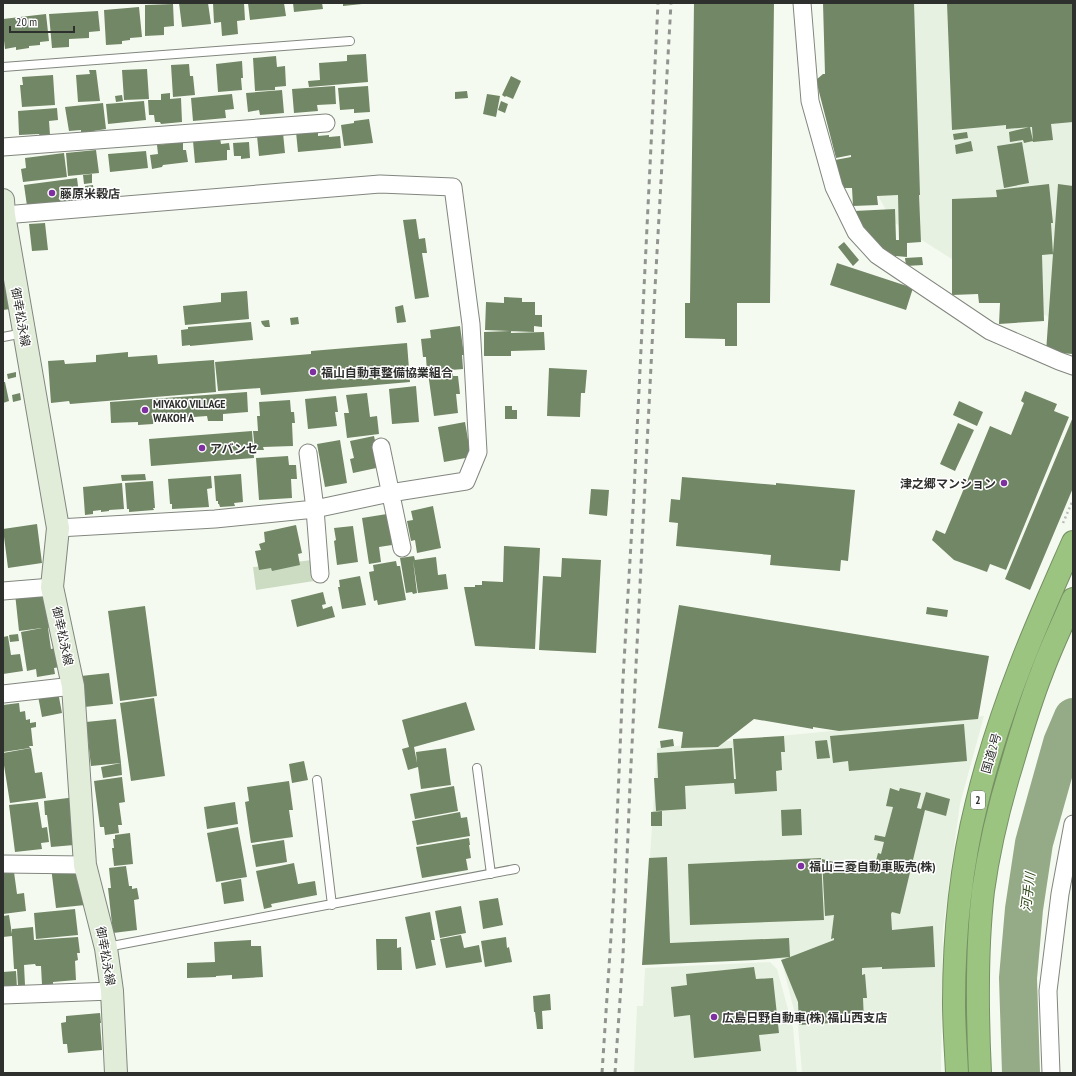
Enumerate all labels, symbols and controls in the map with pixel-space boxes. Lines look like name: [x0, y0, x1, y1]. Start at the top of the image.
scale bar: [10, 8, 74, 34]
text: 20 m: [16, 14, 37, 29]
place label: 藤原米穀店: [60, 186, 120, 201]
marker: 藤原米穀店: [47, 188, 57, 198]
street label: 御幸松永線: [8, 286, 34, 348]
place label: 福山自動車整備協業組合: [321, 365, 453, 380]
marker: 福山自動車整備協業組合: [308, 367, 318, 377]
place label: MIYAKO VILLAGE WAKOH A: [152, 396, 225, 425]
marker: MIYAKO VILLAGE WAKOH A: [140, 405, 150, 415]
place label: アバンセ: [210, 441, 258, 456]
marker: アバンセ: [197, 443, 207, 453]
place label: 津之郷マンション: [900, 476, 996, 491]
marker: 津之郷マンション: [999, 478, 1009, 488]
street label: 御幸松永線: [49, 605, 77, 667]
street label: 国道2号: [978, 731, 1004, 775]
road number: 2: [971, 791, 985, 809]
place label: 福山三菱自動車販売(株): [809, 859, 936, 874]
marker: 福山三菱自動車販売(株): [796, 861, 806, 871]
water label: 河手川: [1017, 870, 1039, 912]
street label: 御幸松永線: [93, 925, 119, 987]
place label: 広島日野自動車(株) 福山西支店: [722, 1010, 887, 1025]
marker: 広島日野自動車(株) 福山西支店: [709, 1012, 719, 1022]

